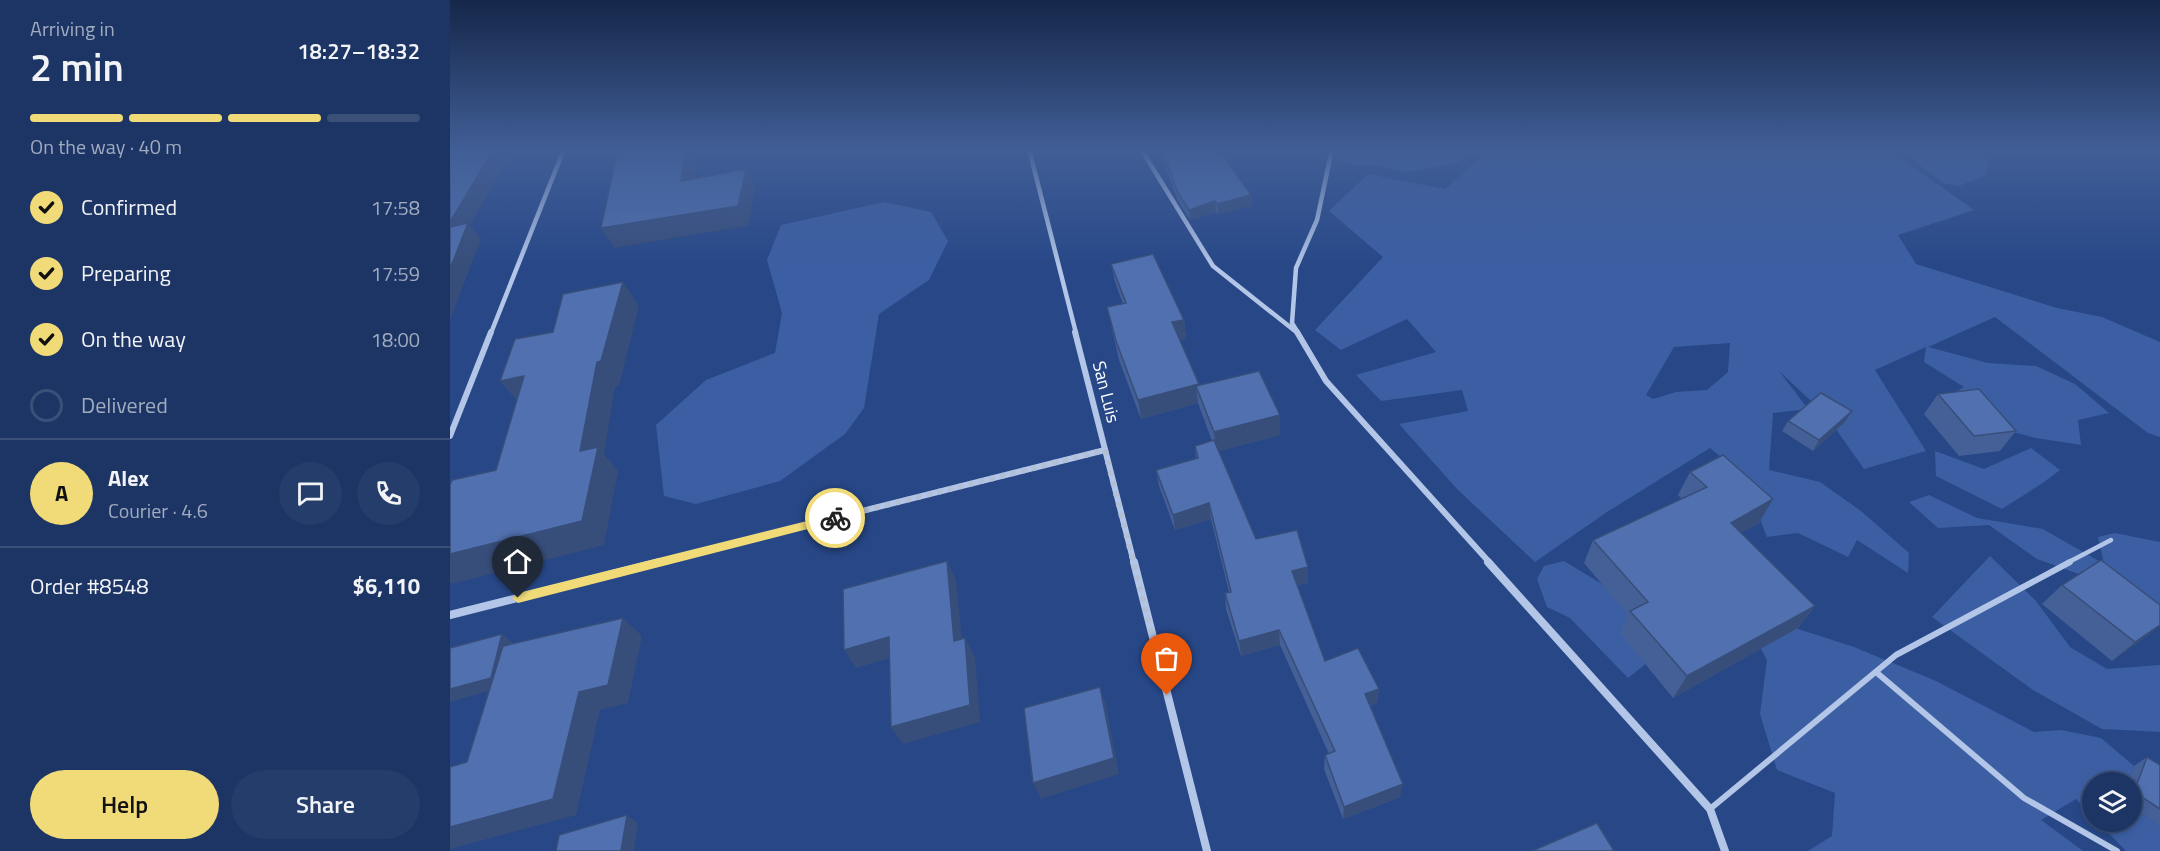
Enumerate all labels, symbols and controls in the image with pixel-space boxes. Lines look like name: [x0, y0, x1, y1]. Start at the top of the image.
text: Arriving in: [30, 13, 115, 44]
text: 18:27–18:32: [297, 34, 420, 68]
text: 2 min: [30, 37, 124, 96]
text: On the way · 40 m: [30, 131, 182, 162]
text: Confirmed: [81, 190, 177, 224]
icon: check: [30, 191, 63, 224]
text: 17:58: [371, 192, 420, 223]
text: Preparing: [81, 256, 171, 290]
icon: check: [30, 257, 63, 290]
text: 17:59: [371, 258, 420, 289]
text: On the way: [81, 322, 186, 356]
icon: check: [30, 323, 63, 356]
text: 18:00: [371, 324, 420, 355]
street label: San Luis: [1086, 358, 1127, 426]
text: Delivered: [81, 388, 168, 422]
text: Alex: [108, 461, 149, 495]
button: chat: [279, 462, 342, 525]
button: phone: [357, 462, 420, 525]
text: A: [55, 476, 68, 510]
courier: [805, 488, 865, 548]
text: Courier · 4.6: [108, 495, 208, 526]
icon: bike: [819, 502, 852, 535]
pin: [492, 536, 543, 598]
icon: home: [501, 545, 534, 578]
text: Order #8548: [30, 569, 149, 603]
text: $6,110: [353, 569, 420, 603]
pin: [1141, 633, 1192, 695]
icon: bag: [1150, 642, 1183, 675]
button: Help: [30, 770, 219, 839]
button: Share: [231, 770, 420, 839]
map controls: [2082, 772, 2142, 832]
button: layers: [2082, 772, 2142, 832]

